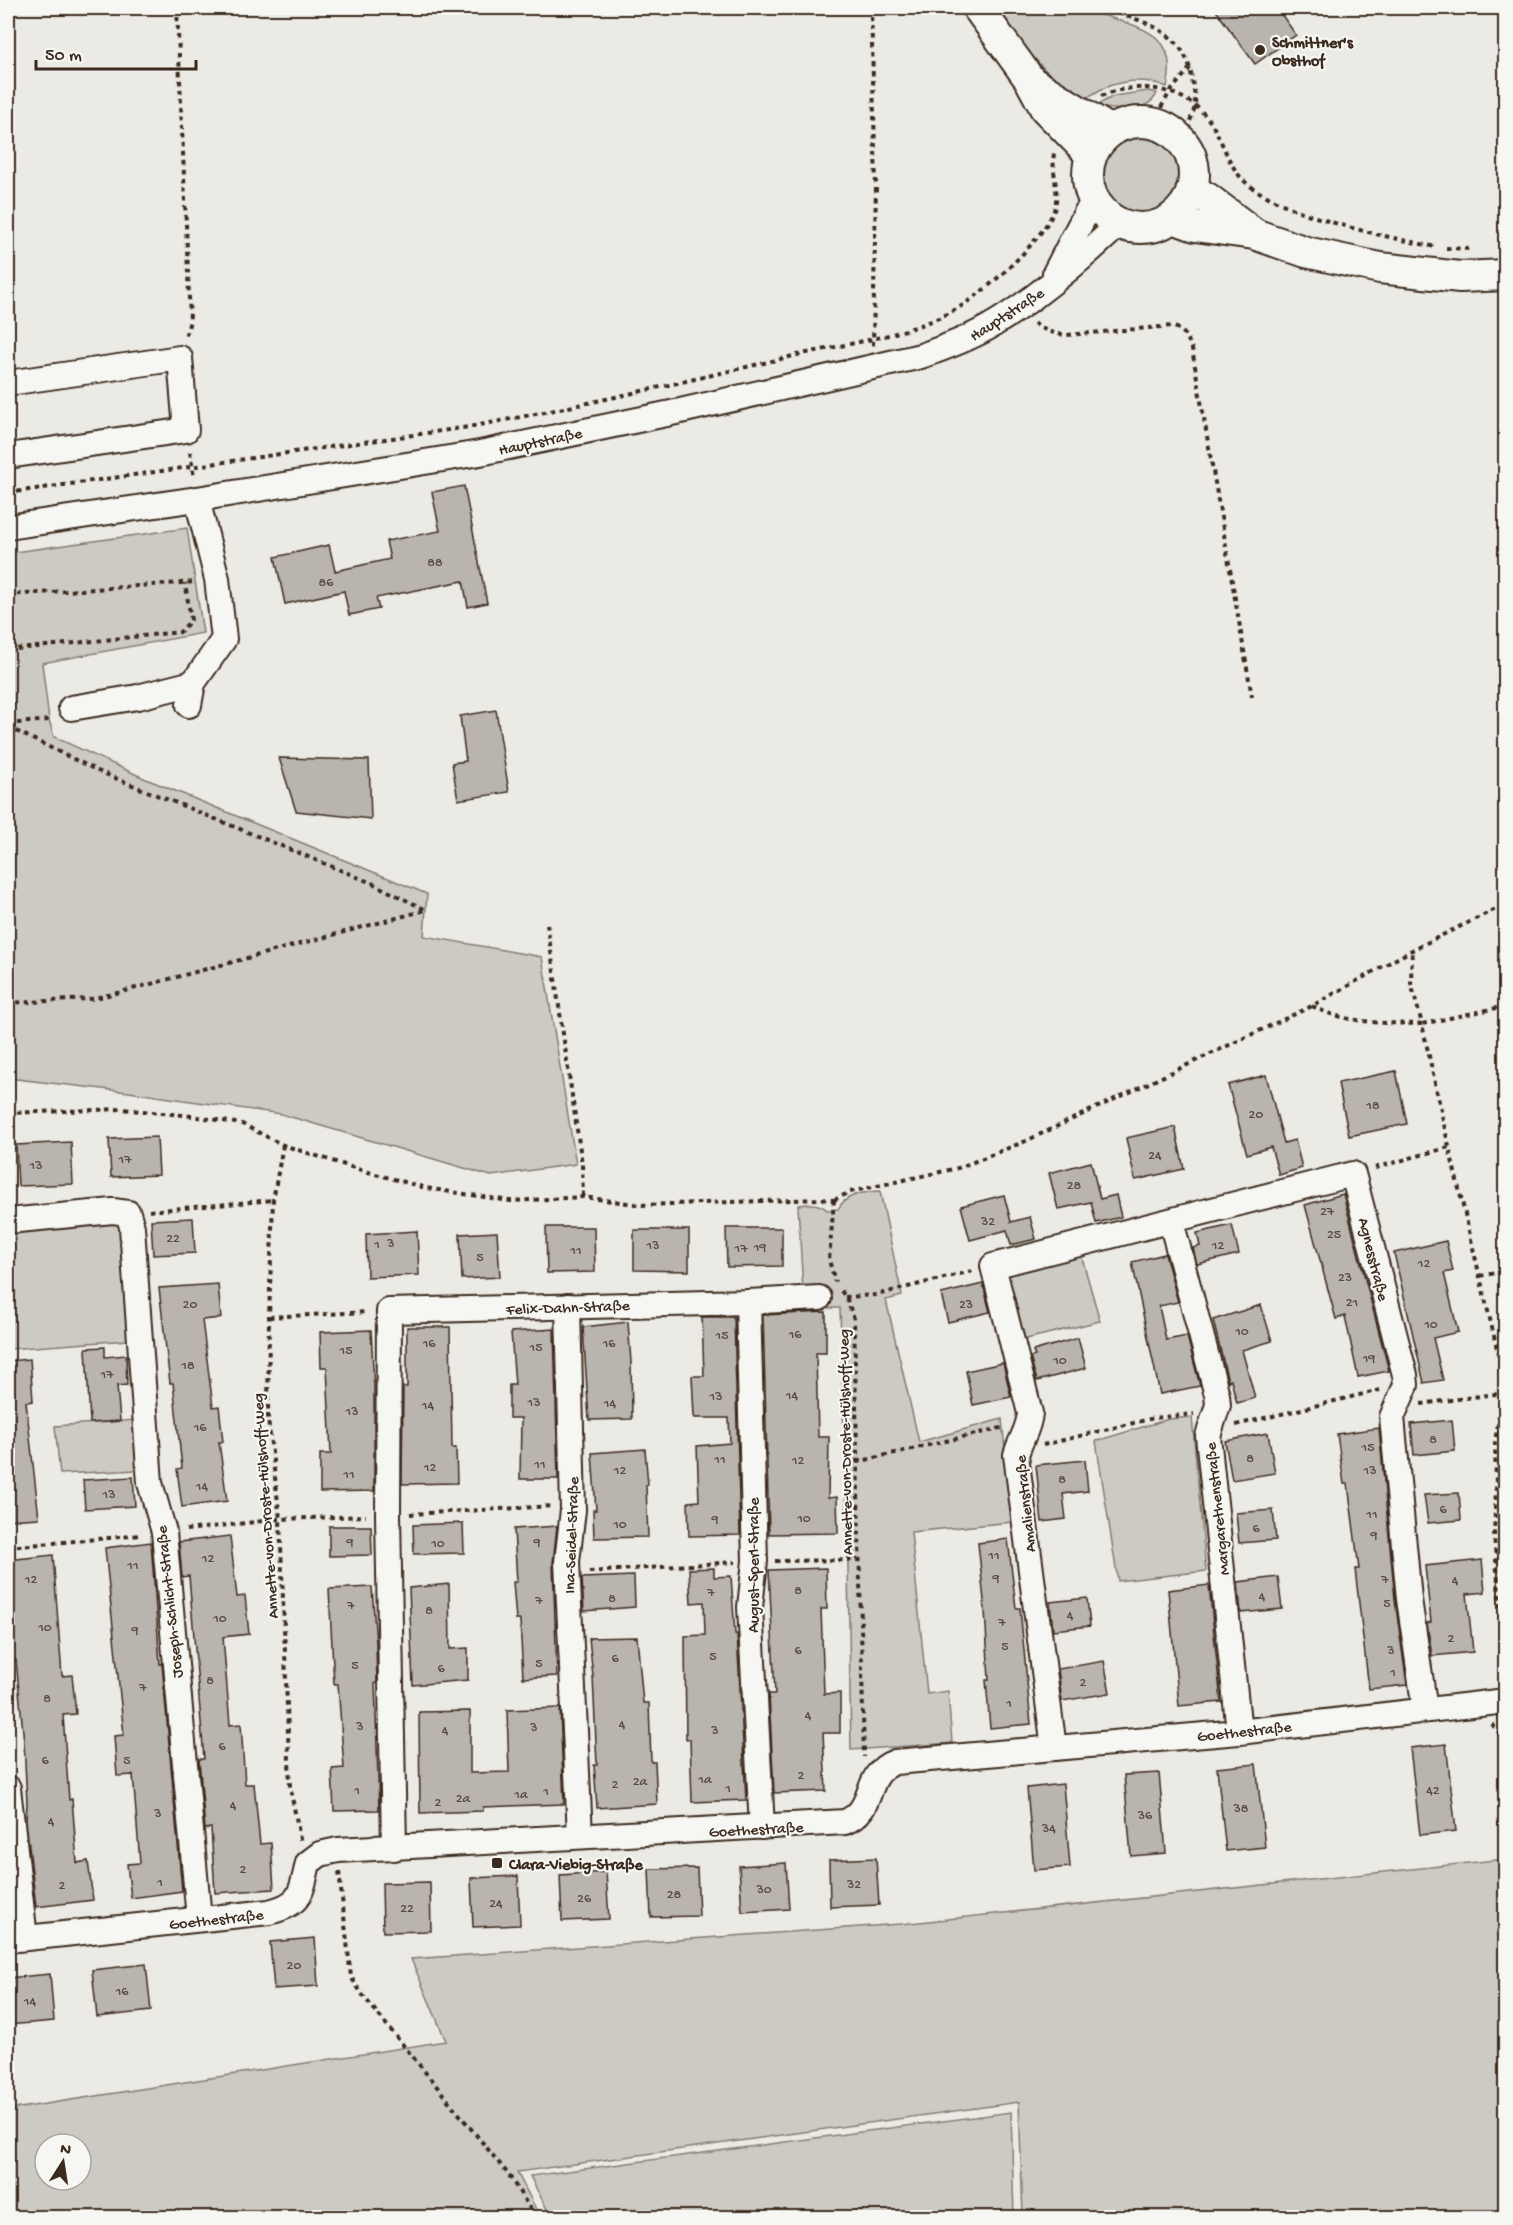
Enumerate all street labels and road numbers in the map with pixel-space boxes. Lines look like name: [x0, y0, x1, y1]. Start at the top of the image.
street label: Hauptstraße: [967, 284, 1049, 347]
street label: Hauptstraße: [497, 425, 585, 462]
street label: Agnesstraße: [1352, 1216, 1391, 1304]
street label: Felix-Dahn-Straße: [505, 1298, 631, 1321]
street label: Annette-von-Droste-Hülshoff-Weg: [836, 1329, 859, 1555]
street label: Annette-von-Droste-Hülshoff-Weg: [250, 1392, 285, 1619]
street label: Margarethenstraße: [1203, 1441, 1236, 1576]
street label: Amalienstraße: [1013, 1453, 1042, 1553]
street label: Ina-Seidel-Straße: [562, 1476, 585, 1594]
street label: August-Sperl-Straße: [746, 1497, 765, 1633]
street label: Joseph-Schlicht-Straße: [154, 1524, 189, 1679]
street label: Goethestraße: [1196, 1719, 1293, 1748]
street label: Goethestraße: [708, 1819, 805, 1843]
street label: Goethestraße: [168, 1907, 265, 1936]

